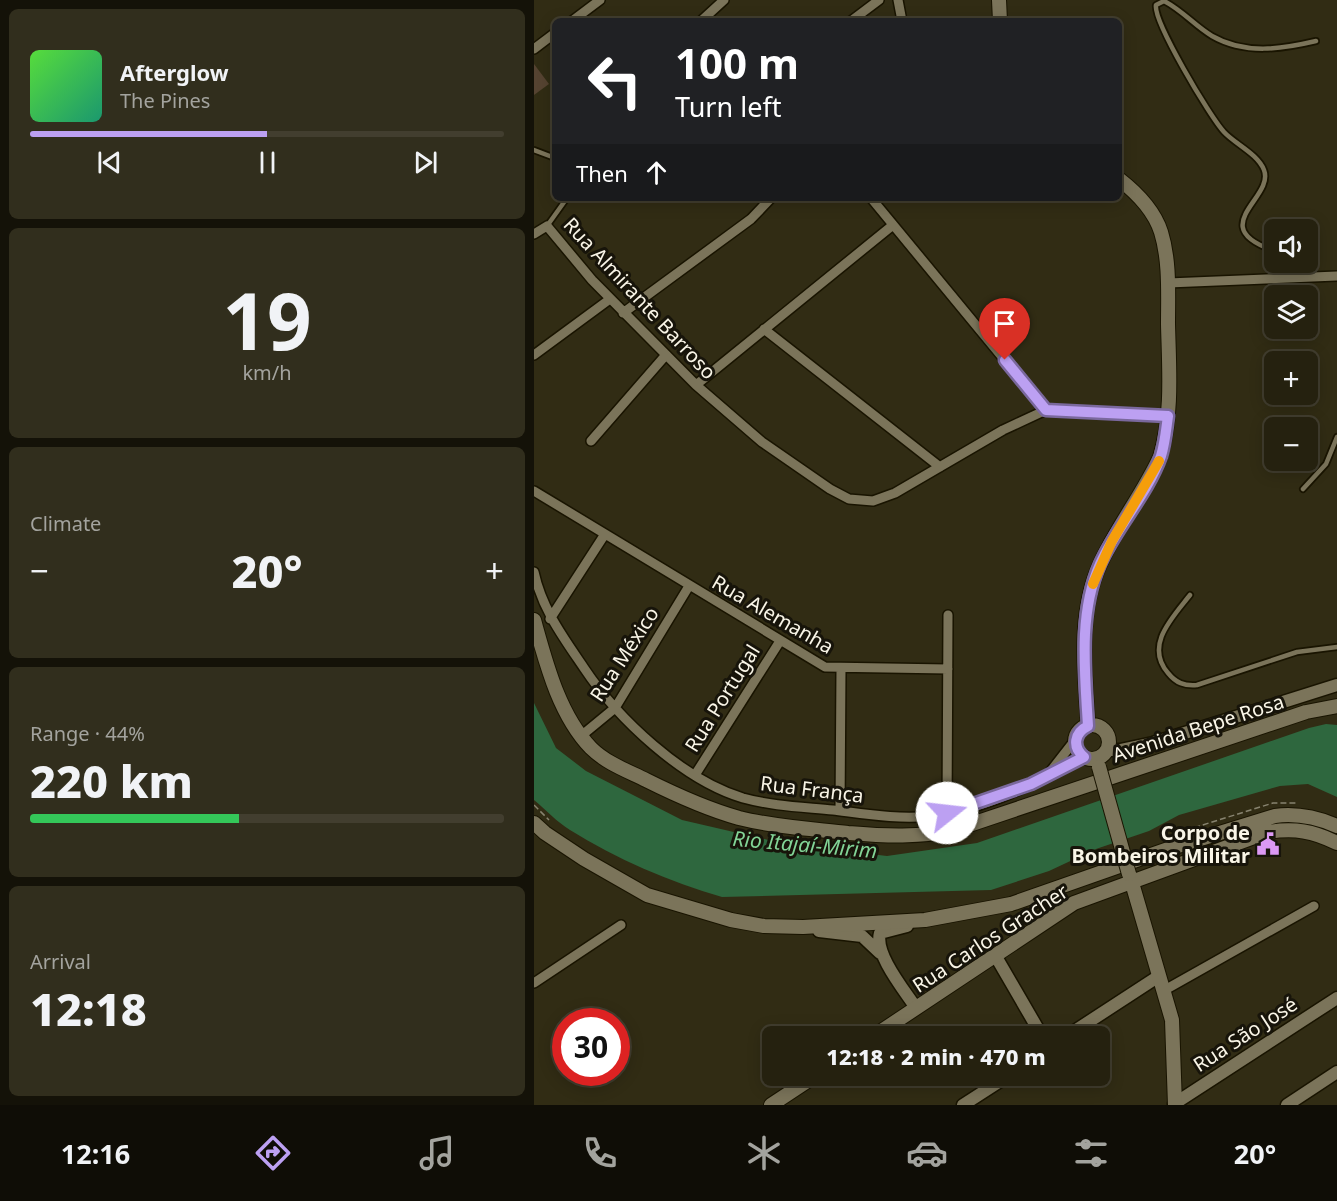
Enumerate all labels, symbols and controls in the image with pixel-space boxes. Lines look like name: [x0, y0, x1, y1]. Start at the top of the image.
text: 100 m: [675, 34, 799, 91]
icon: left: [576, 42, 654, 120]
text: Afterglow: [120, 57, 229, 87]
text: The Pines: [120, 87, 210, 114]
text: Turn left: [675, 88, 781, 125]
icon: previous: [93, 146, 126, 179]
icon: pause: [251, 146, 284, 179]
icon: next: [409, 146, 442, 179]
icon: ahead: [640, 156, 673, 189]
text: Then: [576, 158, 628, 188]
street label: Rua Almirante Barroso: [558, 211, 722, 385]
map controls: [1264, 219, 1318, 471]
button: sound: [1264, 219, 1318, 273]
text: 19: [222, 267, 312, 373]
button: layers: [1264, 285, 1318, 339]
pin: [979, 298, 1030, 360]
icon: arrive: [988, 307, 1021, 340]
button: +: [1264, 351, 1318, 405]
text: km/h: [242, 359, 292, 386]
button: −: [1264, 417, 1318, 471]
text: Climate: [30, 510, 101, 537]
text: 20°: [231, 540, 303, 601]
text: −: [30, 548, 49, 593]
text: +: [485, 548, 504, 593]
street label: Rua Alemanha: [707, 568, 839, 660]
street label: Rua México: [583, 601, 665, 707]
street label: Rua Portugal: [678, 639, 766, 757]
street label: Avenida Bepe Rosa: [1109, 688, 1287, 768]
text: Range · 44%: [30, 720, 145, 747]
text: 220 km: [30, 750, 193, 811]
street label: Rua França: [759, 769, 865, 809]
position arrow: [915, 781, 979, 845]
place label: Corpo de Bombeiros Militar: [1071, 819, 1250, 869]
water label: Rio Itajaí-Mirim: [732, 824, 878, 864]
public building icon: Corpo de Bombeiros Militar: [1255, 831, 1281, 857]
street label: Rua Carlos Gracher: [907, 878, 1073, 998]
text: Arrival: [30, 948, 91, 975]
text: 12:18: [30, 978, 147, 1039]
street label: Rua São José: [1188, 990, 1302, 1078]
speed limit sign: 30: [552, 1008, 630, 1086]
text: 12:18 · 2 min · 470 m: [826, 1041, 1046, 1071]
icon: directions: [252, 1132, 294, 1174]
icon: music: [416, 1132, 458, 1174]
icon: phone: [579, 1132, 621, 1174]
icon: climate: [743, 1132, 785, 1174]
icon: car: [906, 1132, 948, 1174]
icon: filters: [1070, 1132, 1112, 1174]
text: 12:16: [61, 1135, 130, 1172]
text: 20°: [1234, 1135, 1276, 1172]

